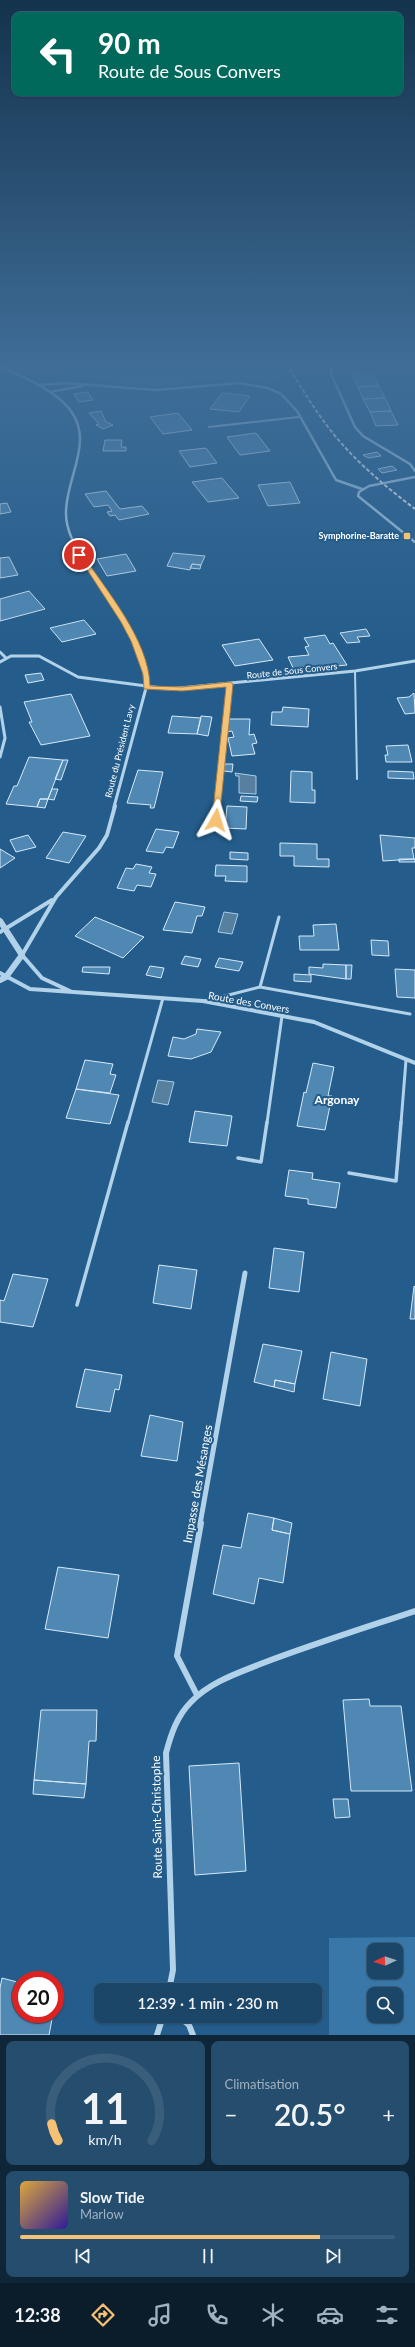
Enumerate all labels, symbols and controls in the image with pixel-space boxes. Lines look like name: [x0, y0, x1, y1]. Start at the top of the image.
text: 90 m: [98, 26, 161, 60]
icon: left: [32, 28, 84, 80]
text: Route de Sous Convers: [98, 60, 281, 82]
place label: Symphorine-Baratte: [318, 530, 399, 541]
marker: Symphorine-Baratte: [402, 531, 412, 541]
pin: [62, 538, 96, 572]
icon: arrive: [68, 544, 90, 566]
street label: Route de Sous Convers: [246, 660, 338, 681]
street label: Route du Président Lavy: [103, 703, 137, 799]
position arrow: [195, 799, 237, 841]
street label: Route des Convers: [207, 989, 291, 1015]
district label: Argonay: [314, 1092, 360, 1107]
street label: Impasse des Mésanges: [180, 1424, 215, 1544]
street label: Route Saint-Christophe: [148, 1755, 165, 1879]
north arrow: [367, 1943, 403, 1979]
map controls: [367, 1943, 403, 2023]
speed limit sign: 20: [12, 1971, 64, 2023]
button: search: [367, 1987, 403, 2023]
text: 12:39 · 1 min · 230 m: [138, 1994, 278, 2012]
text: Climatisation: [225, 2076, 299, 2092]
text: 11: [81, 2083, 129, 2133]
text: 20.5°: [274, 2096, 346, 2132]
text: −: [225, 2101, 237, 2128]
text: +: [382, 2101, 395, 2128]
text: km/h: [89, 2131, 122, 2148]
text: Slow Tide: [80, 2188, 145, 2206]
text: Marlow: [80, 2206, 124, 2222]
icon: previous: [72, 2245, 94, 2267]
icon: pause: [197, 2245, 219, 2267]
icon: next: [322, 2245, 344, 2267]
icon: directions: [89, 2301, 117, 2329]
icon: music: [146, 2301, 174, 2329]
icon: phone: [203, 2301, 231, 2329]
icon: climate: [259, 2301, 287, 2329]
icon: car: [316, 2301, 344, 2329]
icon: filters: [373, 2301, 401, 2329]
text: 12:38: [14, 2304, 61, 2326]

